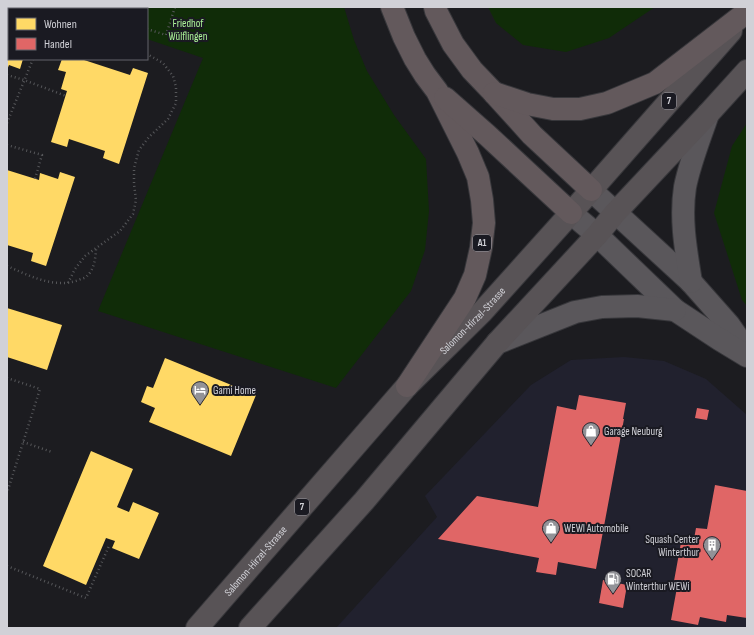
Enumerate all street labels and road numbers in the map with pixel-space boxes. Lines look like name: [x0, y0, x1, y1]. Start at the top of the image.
road number: 7: [662, 93, 676, 109]
road number: A1: [473, 235, 491, 251]
street label: Salomon-Hirzel-Strasse: [437, 284, 508, 357]
road number: 7: [295, 499, 309, 515]
street label: Salomon-Hirzel-Strasse: [221, 523, 289, 599]

